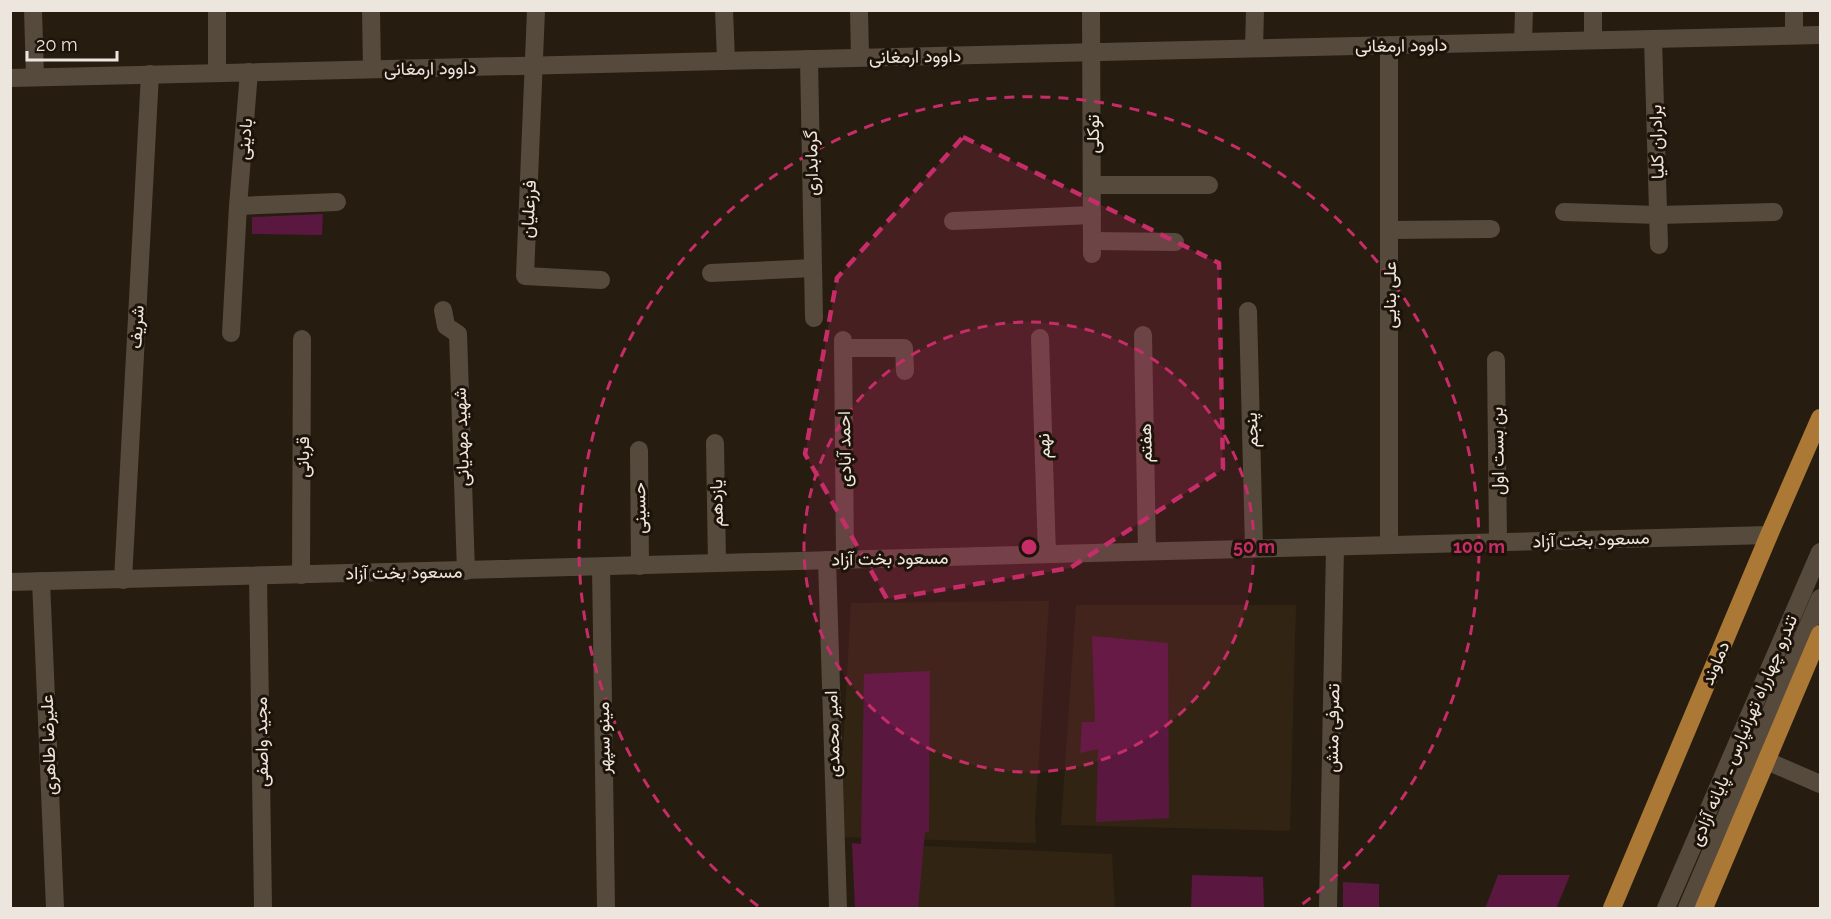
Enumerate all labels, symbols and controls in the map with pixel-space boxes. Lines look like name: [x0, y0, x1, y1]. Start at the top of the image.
scale bar: [27, 24, 117, 62]
text: 20 m: [36, 34, 78, 55]
street label: داوود ارمغانی: [1355, 34, 1447, 57]
street label: داوود ارمغانی: [869, 45, 961, 68]
street label: داوود ارمغانی: [384, 57, 476, 80]
street label: برادران کلیا: [1644, 104, 1669, 180]
street label: توکلی: [1082, 115, 1104, 153]
street label: بادینی: [232, 117, 257, 161]
street label: گرمابداری: [800, 130, 823, 196]
street label: فرزعلیان: [516, 179, 541, 239]
street label: علی بنایی: [1379, 261, 1401, 329]
street label: شریف: [124, 305, 149, 349]
street label: شهید مهدیانی: [449, 387, 474, 487]
street label: بن بست اول: [1486, 407, 1509, 495]
street label: احمد آبادی: [833, 411, 856, 487]
street label: پنجم: [1240, 412, 1264, 448]
street label: هفتم: [1134, 423, 1158, 463]
street label: نهم: [1032, 433, 1056, 459]
street label: قربانی: [292, 436, 314, 478]
street label: یازدهم: [705, 479, 729, 527]
street label: حسینی: [628, 482, 651, 534]
street label: مسعود بخت آزاد: [1532, 526, 1650, 553]
text: 50 m: [1233, 536, 1275, 557]
text: 100 m: [1453, 536, 1505, 557]
centre of rings: [1019, 537, 1039, 557]
street label: مسعود بخت آزاد: [831, 546, 949, 571]
street label: مسعود بخت آزاد: [345, 560, 463, 585]
street label: تندرو چهارراه تهرانپارس ـ پایانه آزادی: [1685, 611, 1803, 849]
street label: دماوند: [1696, 638, 1734, 688]
street label: تصرفی منش: [1321, 683, 1344, 773]
street label: امیر محمدی: [820, 690, 845, 778]
street label: علیرضا طاهری: [36, 694, 61, 796]
street label: مجید واصفی: [250, 697, 273, 787]
street label: مینو سپهر: [592, 702, 616, 775]

